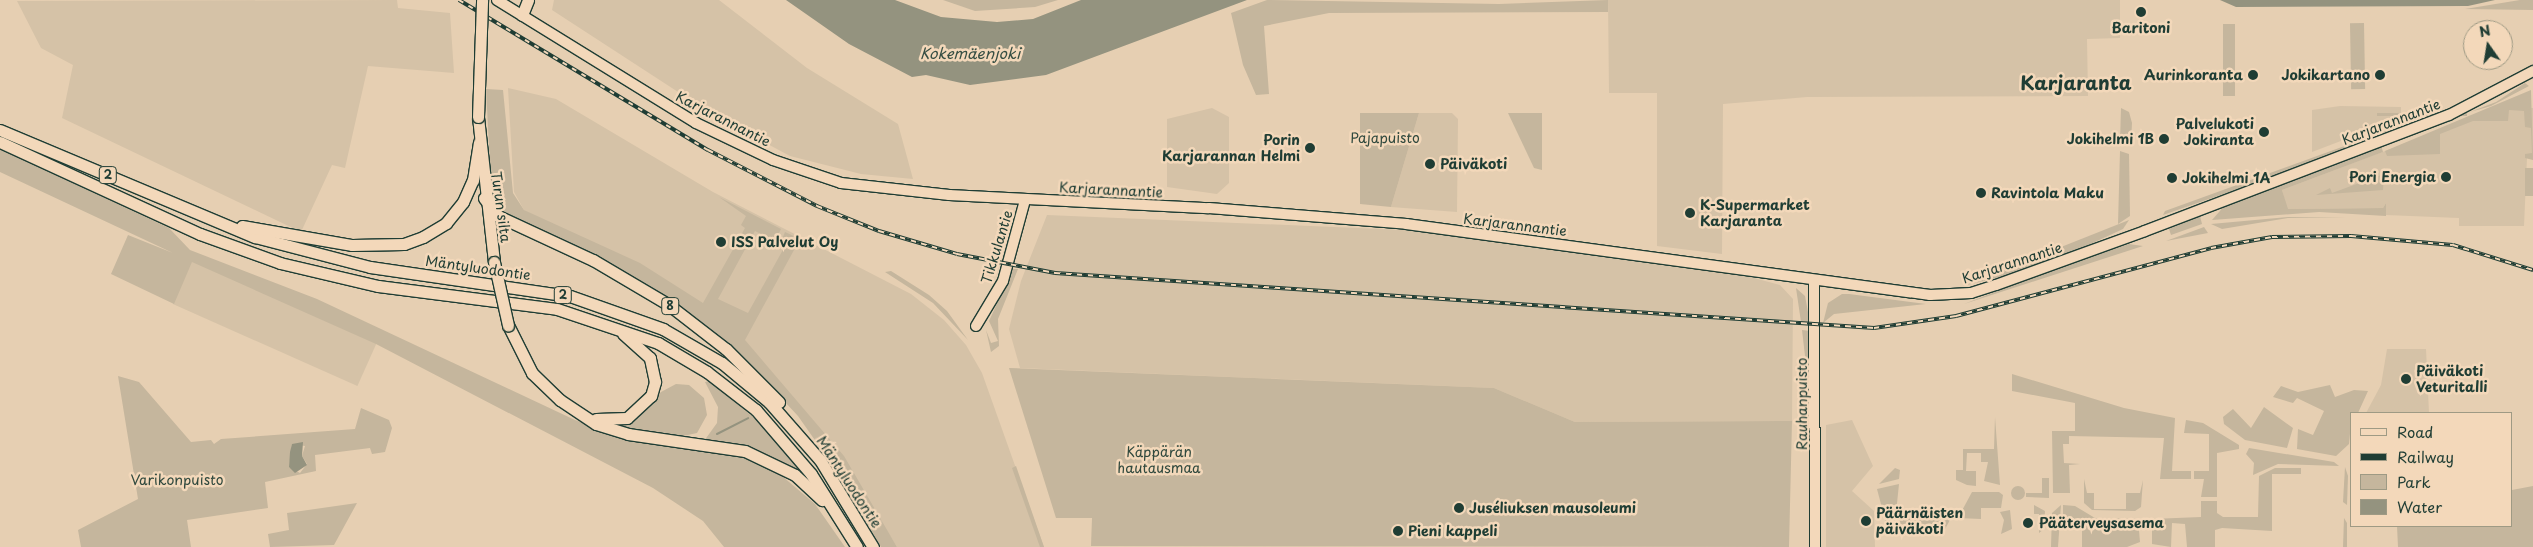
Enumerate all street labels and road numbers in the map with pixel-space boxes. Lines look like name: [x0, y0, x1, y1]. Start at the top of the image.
street label: Karjarannantie: [673, 88, 773, 150]
street label: Karjarannantie: [2339, 96, 2443, 148]
road number: 2: [98, 166, 118, 184]
street label: Turun silta: [488, 170, 514, 244]
street label: Karjarannantie: [1059, 179, 1163, 201]
street label: Tikkulantie: [978, 208, 1016, 286]
street label: Karjarannantie: [1462, 210, 1568, 240]
street label: Karjarannantie: [1960, 239, 2064, 287]
street label: Mäntyluodontie: [424, 252, 532, 284]
road number: 2: [553, 286, 573, 304]
road number: 8: [660, 296, 680, 316]
street label: Rauhanpuisto: [1794, 358, 1810, 450]
street label: Mäntyluodontie: [813, 433, 885, 531]

